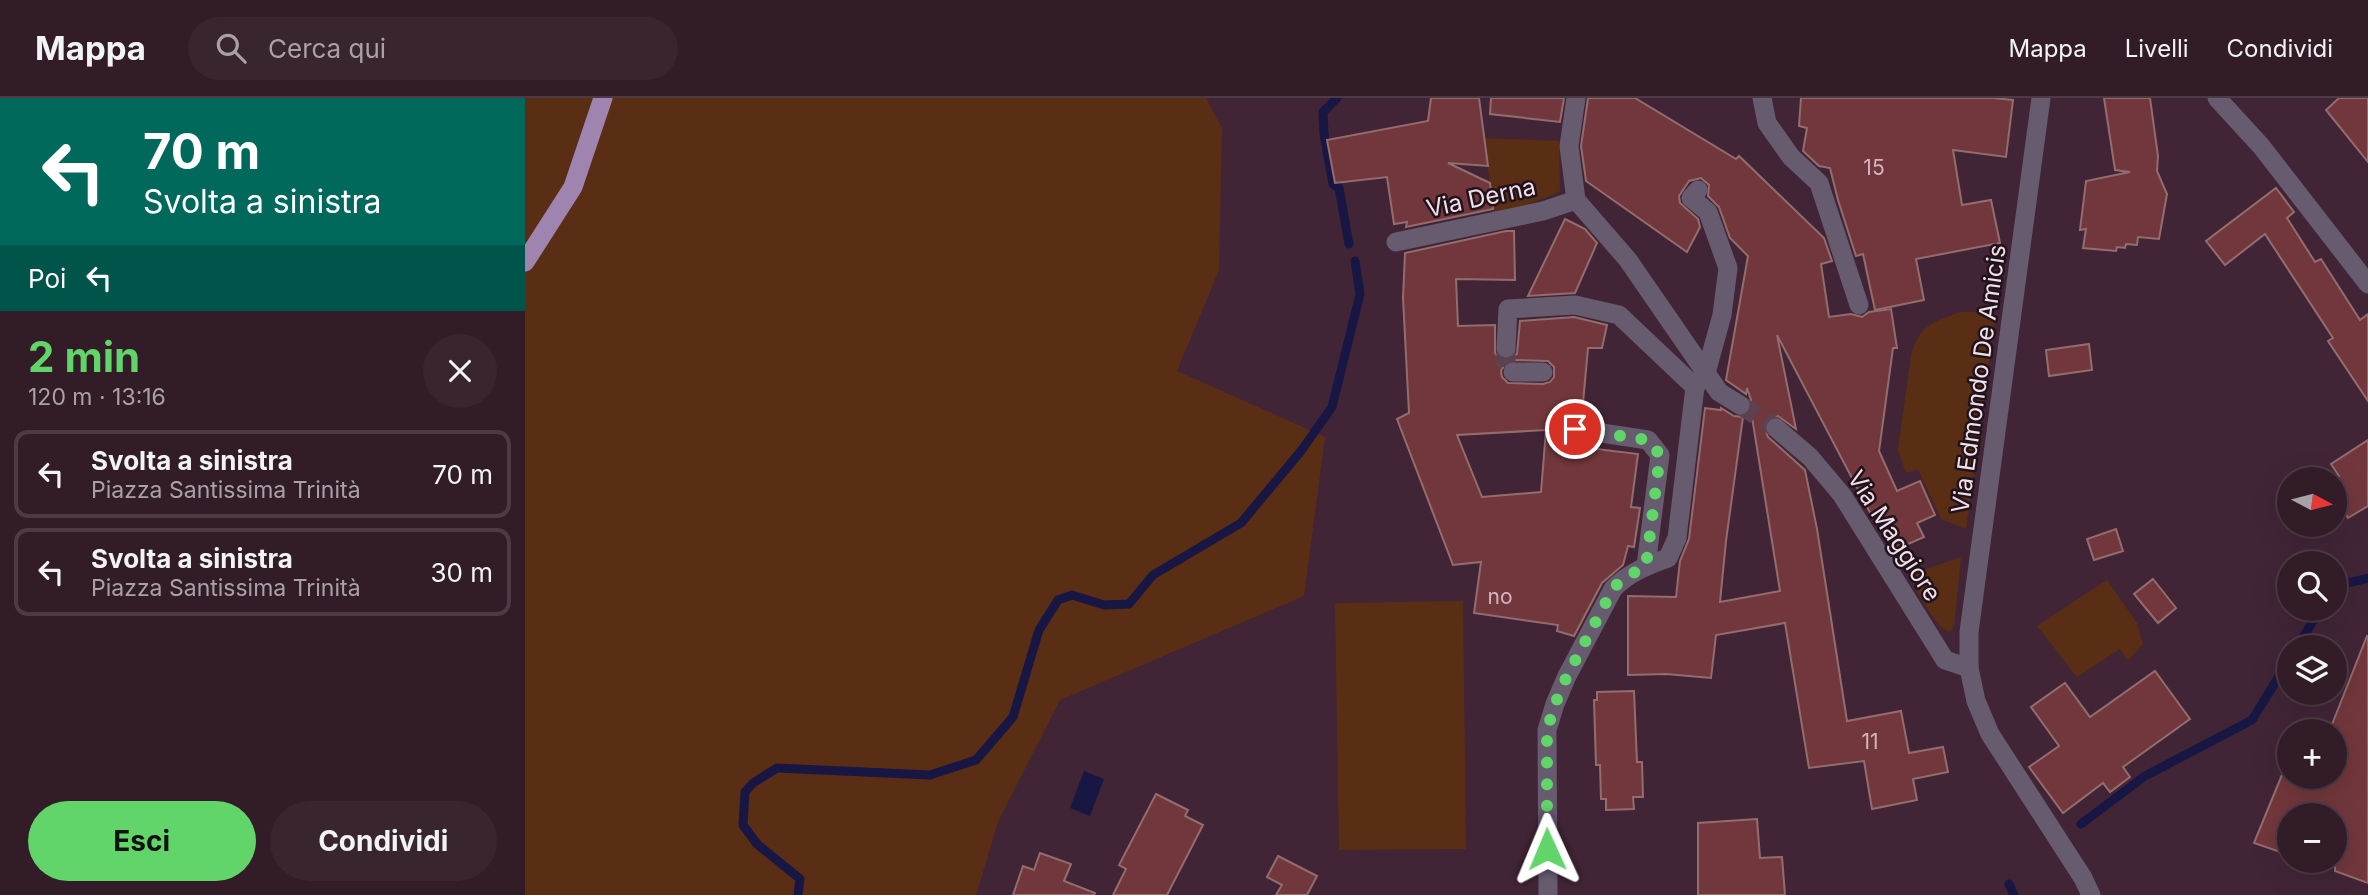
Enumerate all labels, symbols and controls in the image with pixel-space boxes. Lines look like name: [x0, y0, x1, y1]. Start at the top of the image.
search box: [188, 17, 678, 80]
text: Mappa: [35, 28, 146, 68]
icon: search: [212, 29, 250, 67]
text: Cerca qui: [268, 33, 386, 64]
text: Mappa: [2008, 34, 2087, 63]
text: Livelli: [2125, 34, 2189, 63]
text: Condividi: [2227, 34, 2333, 63]
text: 70 m: [143, 122, 260, 181]
icon: left: [28, 126, 119, 217]
house number: 15: [1863, 155, 1885, 180]
street label: Via Derna: [1424, 172, 1538, 223]
text: Svolta a sinistra: [143, 182, 382, 221]
street label: Via Edmondo De Amicis: [1945, 243, 2012, 515]
icon: left: [80, 259, 118, 297]
text: Poi: [28, 263, 66, 294]
text: 2 min: [28, 331, 140, 382]
button: close: [423, 334, 497, 408]
text: 120 m · 13:16: [28, 383, 166, 411]
pin: [1545, 399, 1605, 459]
icon: arrive: [1556, 410, 1594, 448]
text: Svolta a sinistra: [91, 445, 293, 476]
icon: left: [32, 455, 70, 493]
text: 70 m: [432, 459, 493, 490]
street label: Via Maggiore: [1841, 465, 1947, 607]
north arrow: [2277, 467, 2347, 537]
map controls: [2277, 467, 2347, 873]
text: Piazza Santissima Trinità: [91, 476, 361, 504]
text: Svolta a sinistra: [91, 543, 293, 574]
button: search: [2277, 551, 2347, 621]
icon: left: [32, 553, 70, 591]
text: 30 m: [430, 557, 493, 588]
text: Piazza Santissima Trinità: [91, 574, 361, 602]
house number: no: [1488, 584, 1513, 609]
button: layers: [2277, 635, 2347, 705]
button: +: [2277, 719, 2347, 789]
house number: 11: [1861, 729, 1879, 754]
button: Esci: [28, 801, 256, 881]
button: Condividi: [270, 801, 497, 881]
button: −: [2277, 803, 2347, 873]
position arrow: [1510, 812, 1584, 886]

